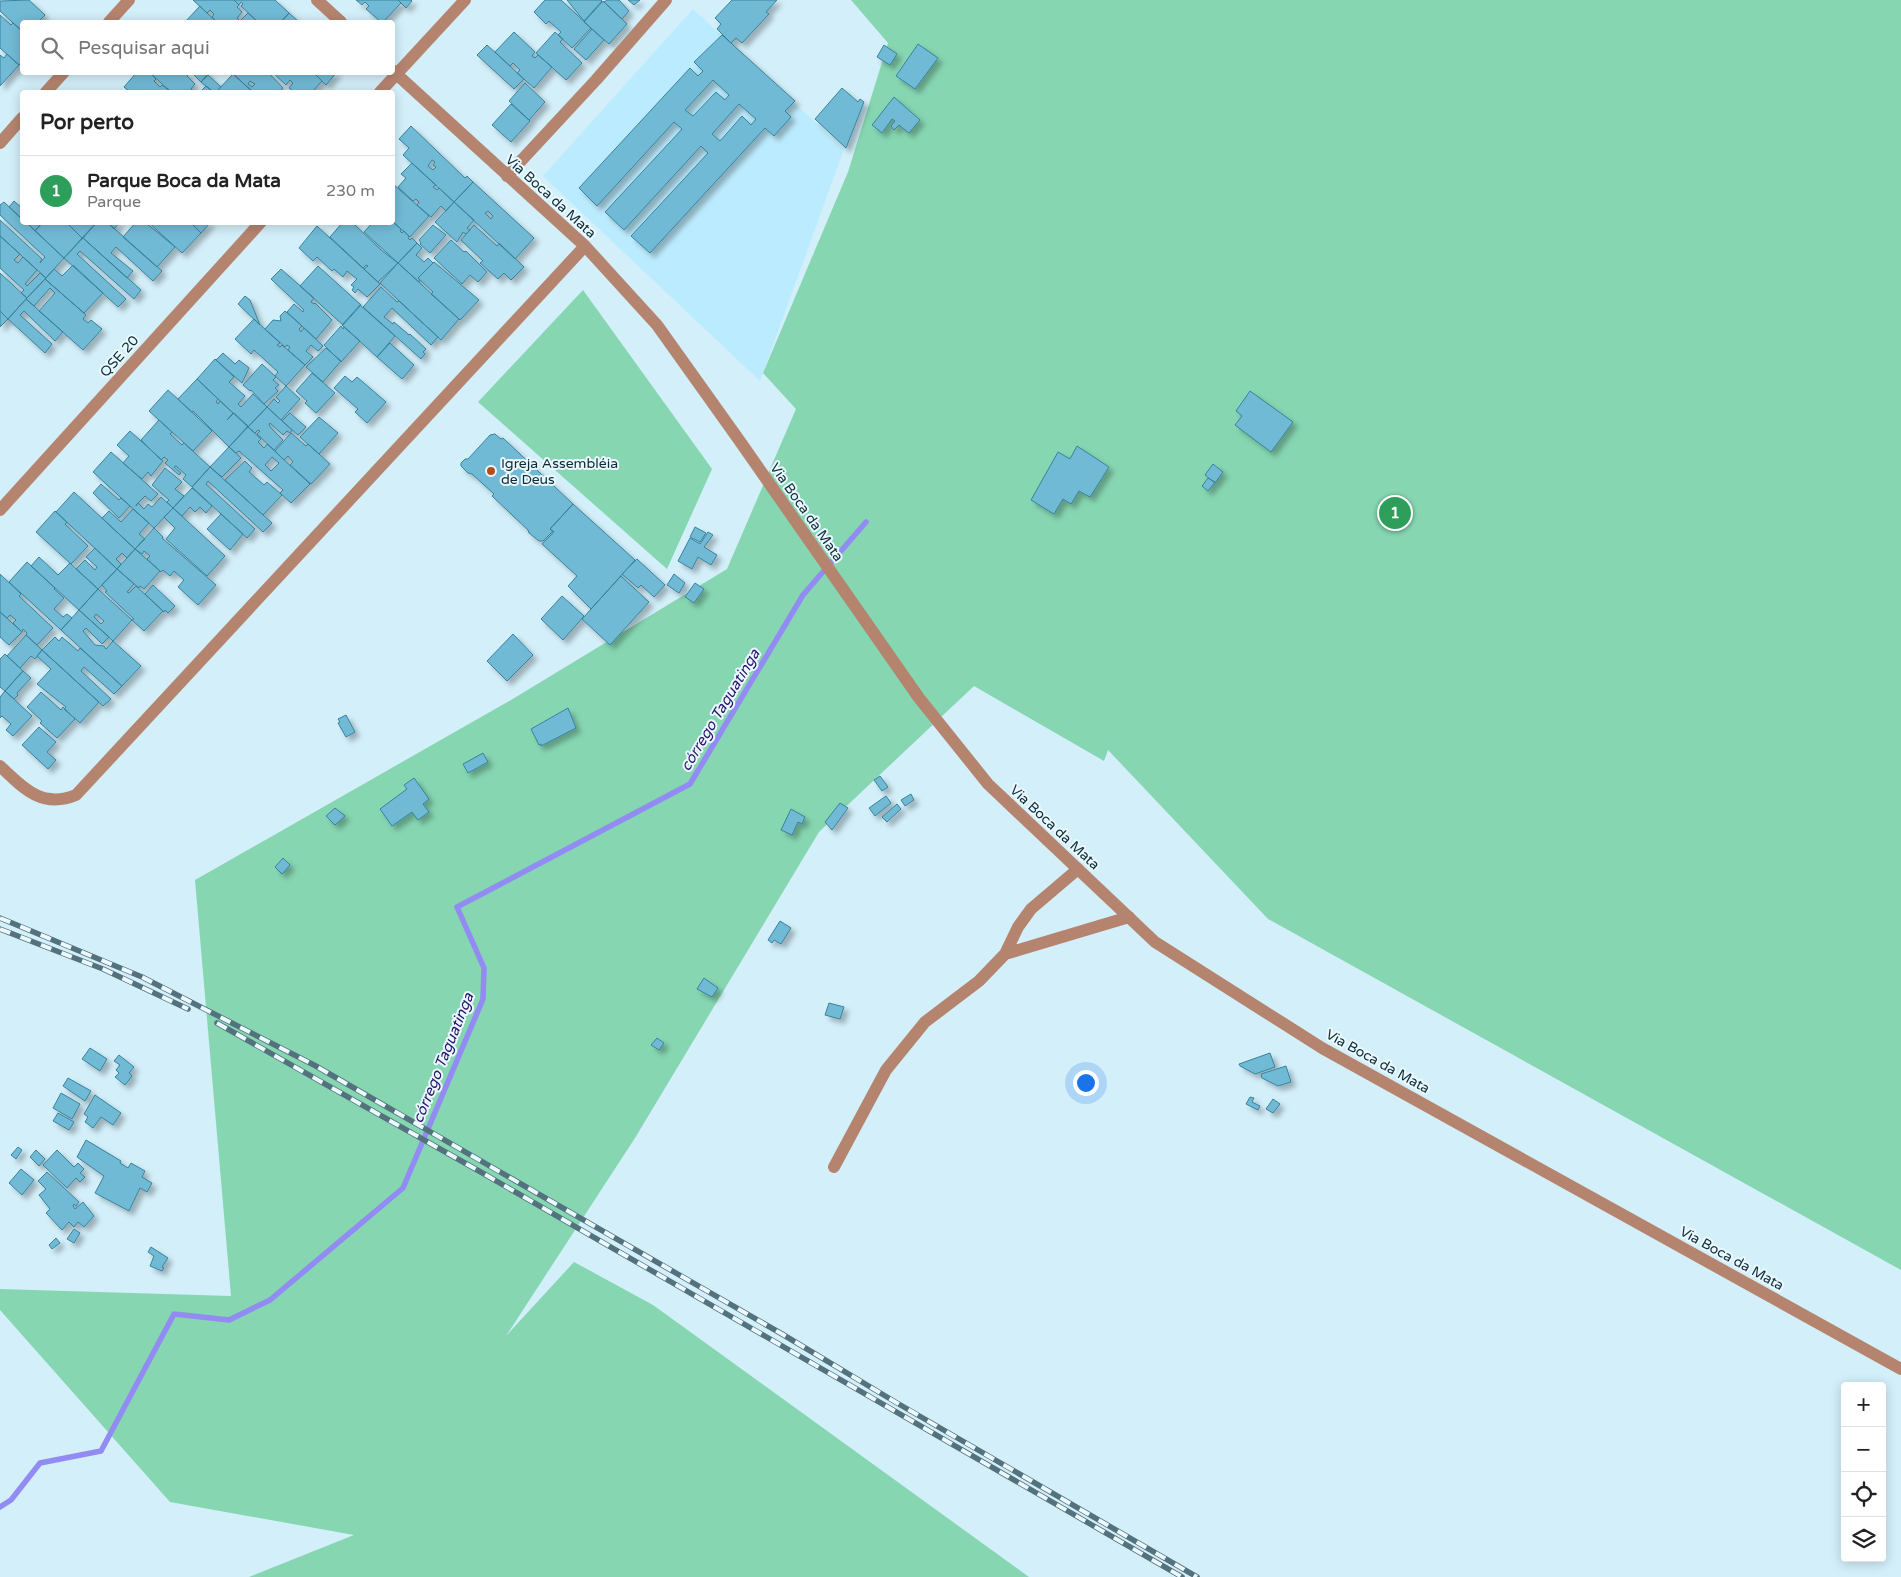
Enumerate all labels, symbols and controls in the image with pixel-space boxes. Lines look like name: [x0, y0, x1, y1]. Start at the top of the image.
search box: [20, 20, 395, 75]
icon: search: [38, 34, 66, 62]
text: Pesquisar aqui: [78, 37, 210, 59]
text: Por perto: [40, 110, 134, 135]
street label: Via Boca da Mata: [502, 151, 600, 242]
text: Parque Boca da Mata: [87, 170, 281, 192]
text: 1: [51, 181, 61, 201]
text: 230 m: [326, 181, 375, 201]
text: Parque: [87, 192, 141, 212]
street label: QSE 20: [96, 332, 143, 381]
place label: Igreja Assembléia de Deus: [501, 455, 618, 488]
street label: Via Boca da Mata: [766, 460, 847, 565]
marker: Igreja Assembléia de Deus: [485, 465, 497, 477]
pin: 1: [1379, 494, 1411, 532]
water label: córrego Taguatinga: [676, 645, 764, 774]
street label: Via Boca da Mata: [1006, 781, 1103, 873]
water label: córrego Taguatinga: [409, 990, 478, 1126]
street label: Via Boca da Mata: [1323, 1026, 1433, 1097]
your location: [1073, 1070, 1099, 1096]
street label: Via Boca da Mata: [1677, 1223, 1787, 1294]
map controls: [1841, 1382, 1886, 1562]
button: +: [1841, 1382, 1886, 1427]
button: −: [1841, 1427, 1886, 1472]
button: locate: [1841, 1472, 1886, 1517]
button: layers: [1841, 1517, 1886, 1562]

